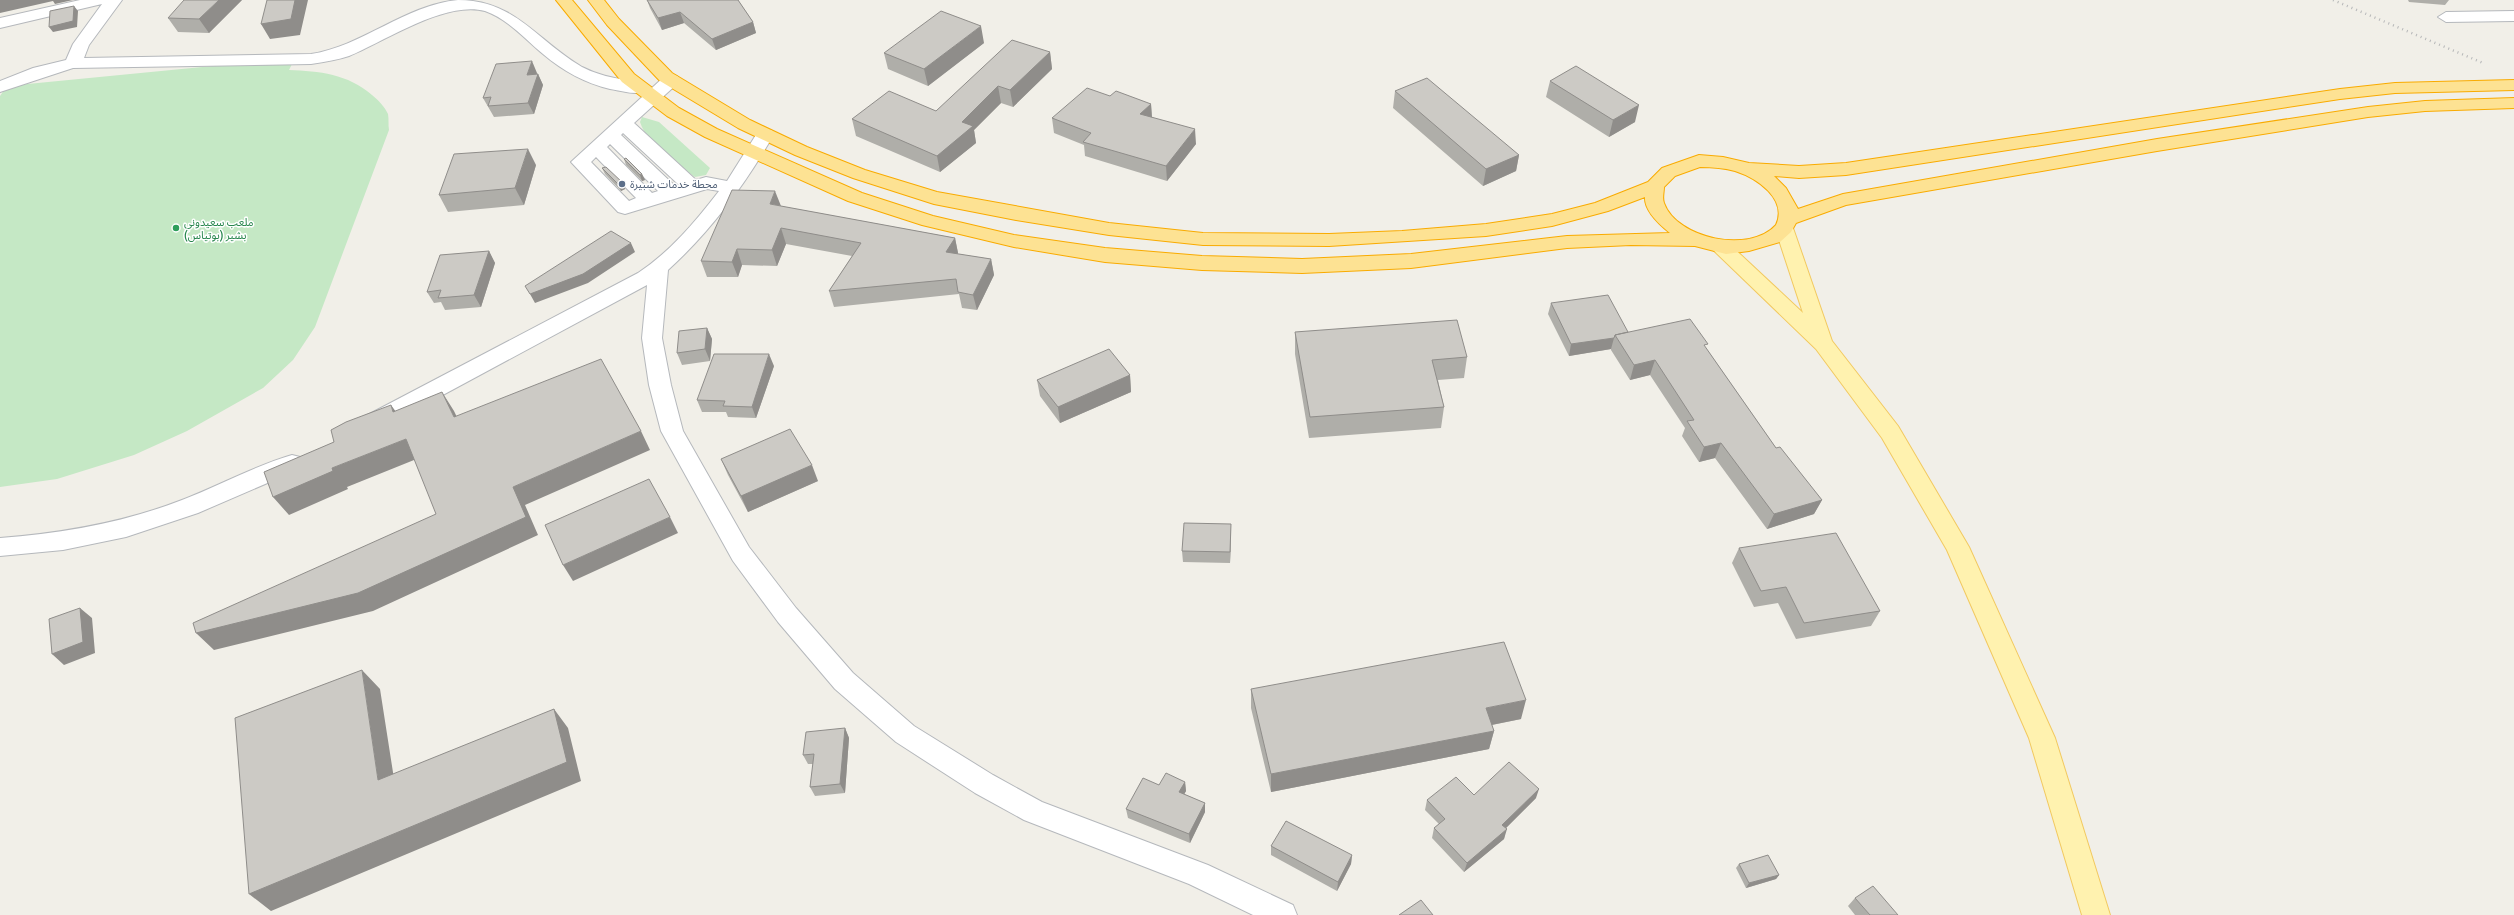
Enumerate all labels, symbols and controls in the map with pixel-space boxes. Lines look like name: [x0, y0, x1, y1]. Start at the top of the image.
place label: محطة خدمات شبيرة: [630, 178, 718, 191]
marker: محطة خدمات شبيرة: [617, 179, 627, 189]
place label: ملعب سعيدوني بشير (بوتياس): [184, 216, 254, 242]
marker: ملعب سعيدوني بشير (بوتياس): [171, 223, 181, 233]

